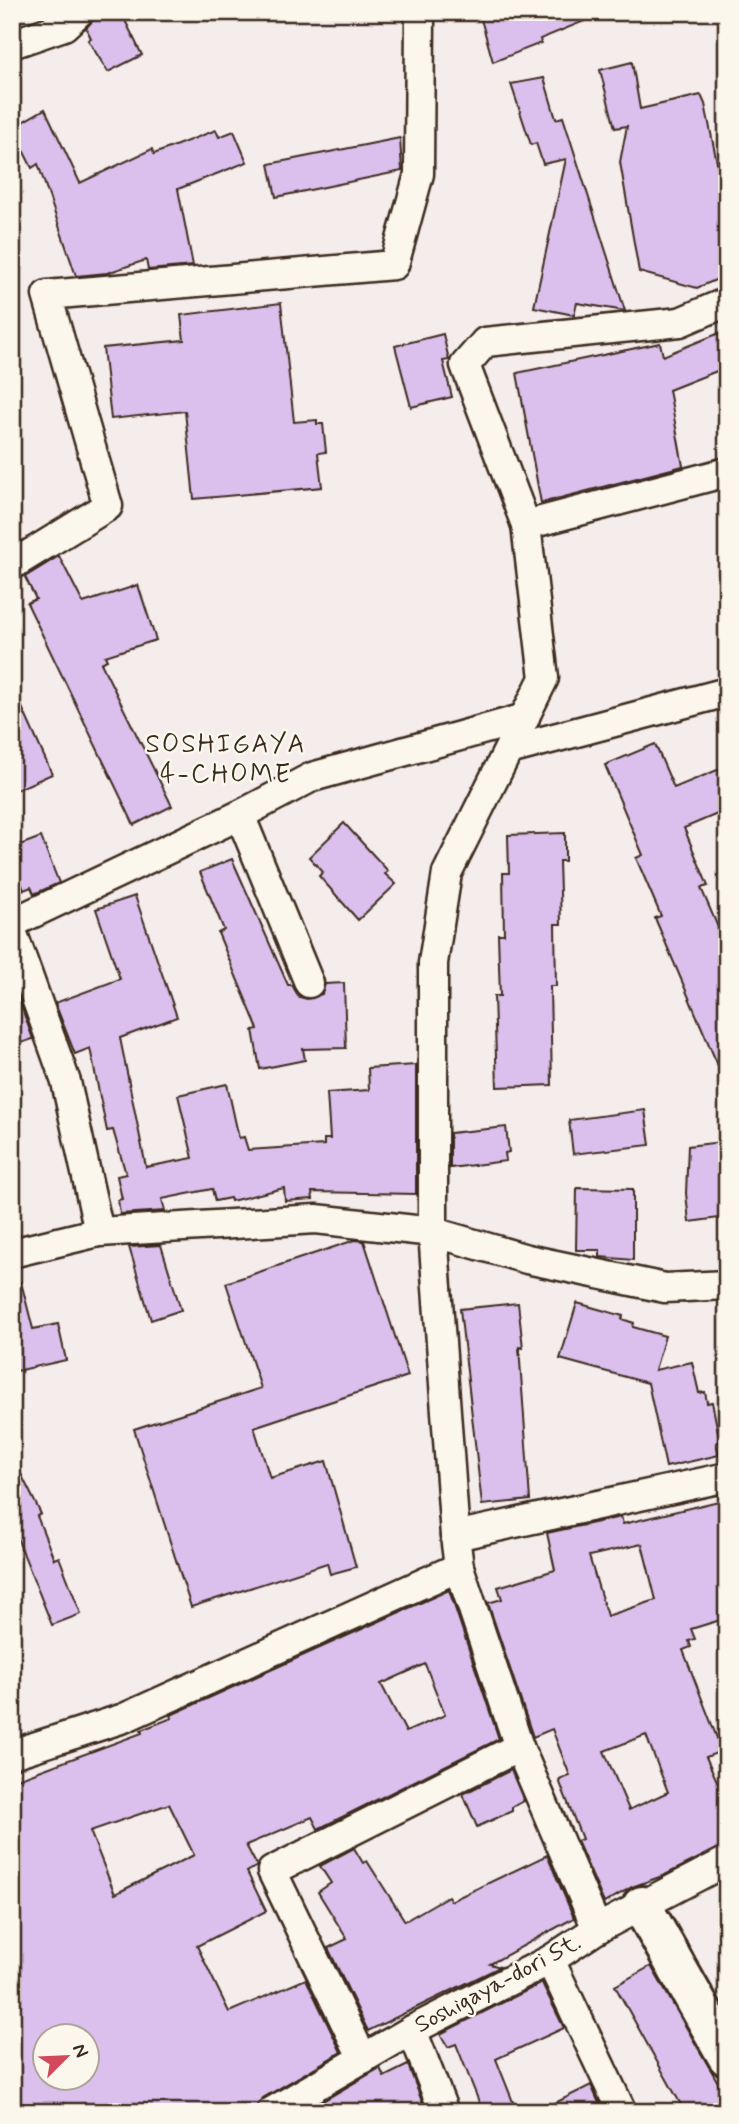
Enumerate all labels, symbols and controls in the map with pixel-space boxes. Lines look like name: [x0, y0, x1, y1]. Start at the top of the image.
district label: SOSHIGAYA 4-CHOME: [145, 728, 307, 792]
street label: Soshigaya-dori St.: [409, 1927, 587, 2041]
north arrow: [32, 2022, 102, 2092]
text: N: [66, 2040, 94, 2062]

